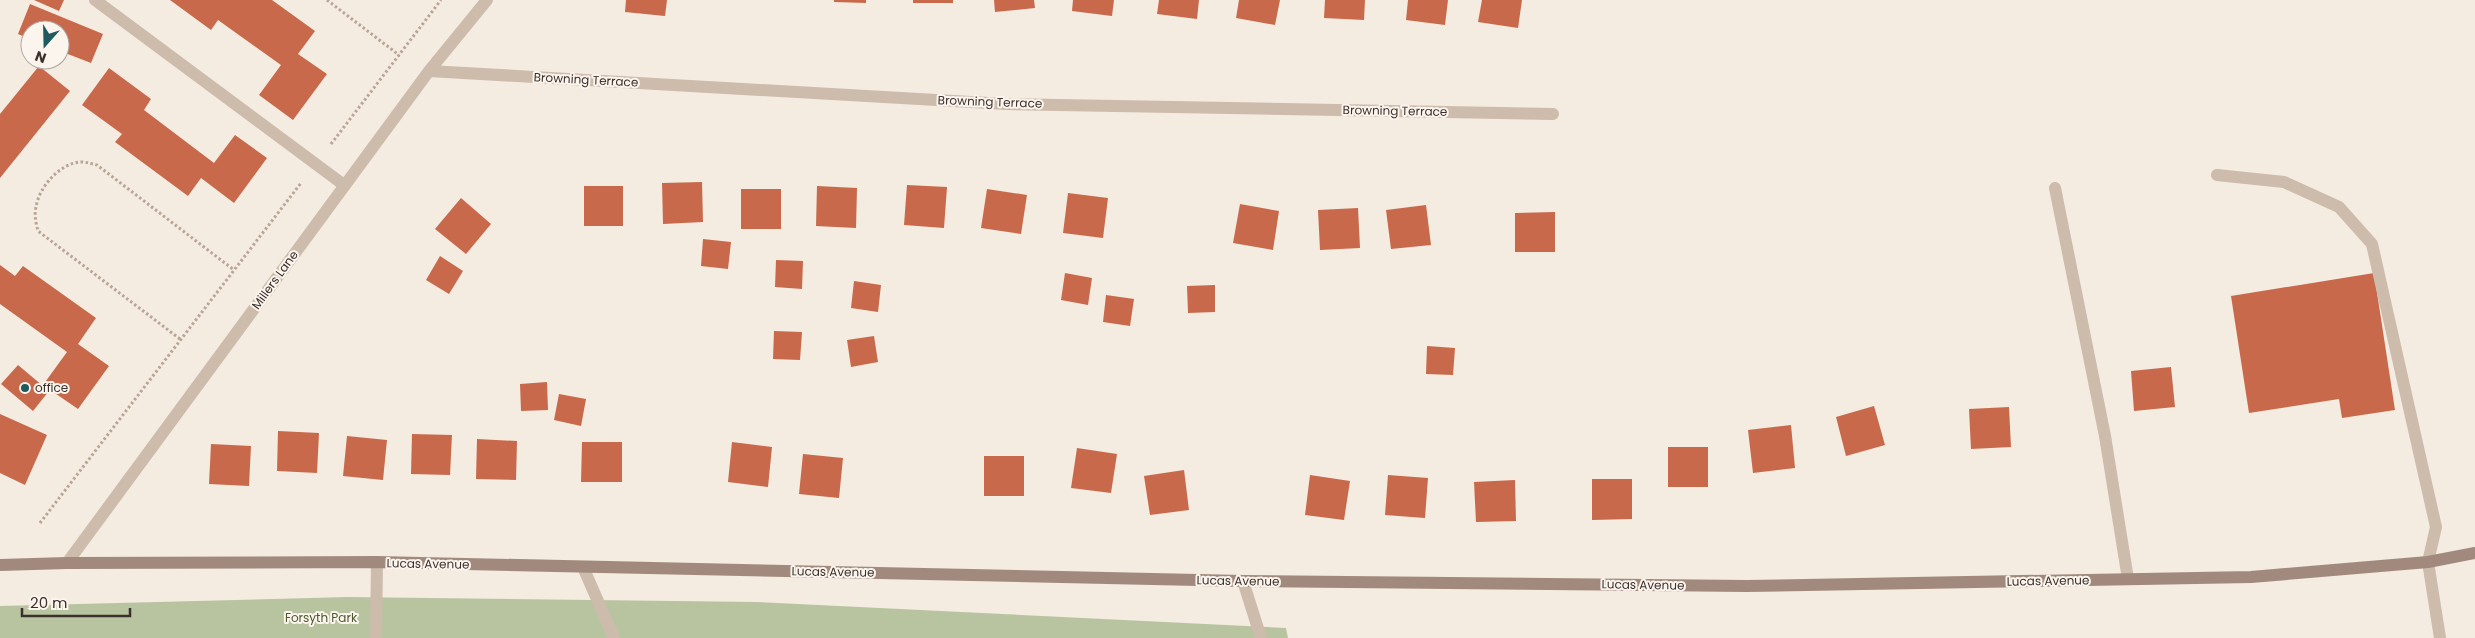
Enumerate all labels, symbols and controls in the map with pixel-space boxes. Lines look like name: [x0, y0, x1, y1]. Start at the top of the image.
north arrow: [20, 20, 70, 70]
text: N: [32, 46, 49, 68]
street label: Browning Terrace: [533, 68, 639, 91]
street label: Browning Terrace: [937, 91, 1043, 112]
street label: Browning Terrace: [1343, 101, 1448, 120]
street label: Millers Lane: [247, 247, 302, 313]
place label: office: [35, 379, 68, 396]
marker: office: [19, 382, 31, 394]
street label: Lucas Avenue: [386, 554, 470, 573]
street label: Lucas Avenue: [791, 562, 875, 581]
street label: Lucas Avenue: [1196, 571, 1280, 590]
street label: Lucas Avenue: [2006, 571, 2090, 590]
street label: Lucas Avenue: [1601, 575, 1685, 594]
scale bar: [22, 586, 130, 618]
text: 20 m: [30, 592, 68, 613]
park label: Forsyth Park: [285, 609, 358, 626]

